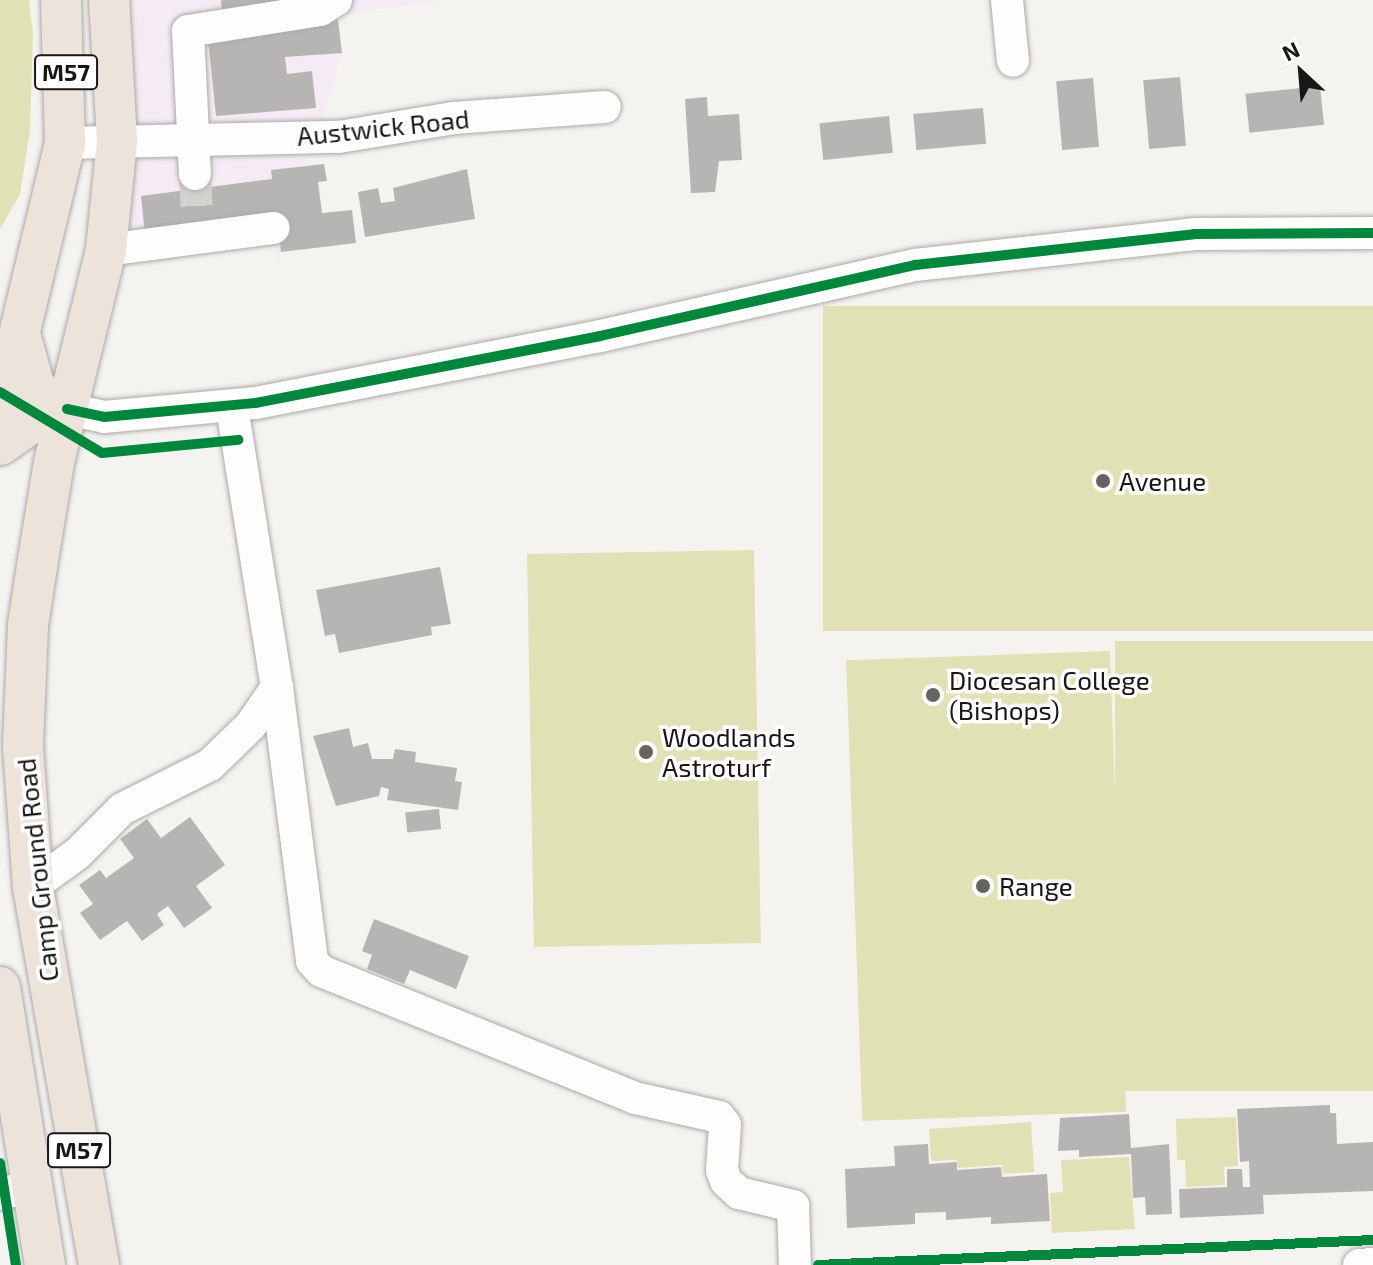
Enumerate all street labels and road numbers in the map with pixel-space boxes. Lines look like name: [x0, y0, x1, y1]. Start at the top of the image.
road number: M57: [34, 52, 98, 92]
street label: Austwick Road: [295, 102, 471, 152]
street label: Camp Ground Road: [10, 757, 64, 983]
road number: M57: [47, 1130, 111, 1170]

